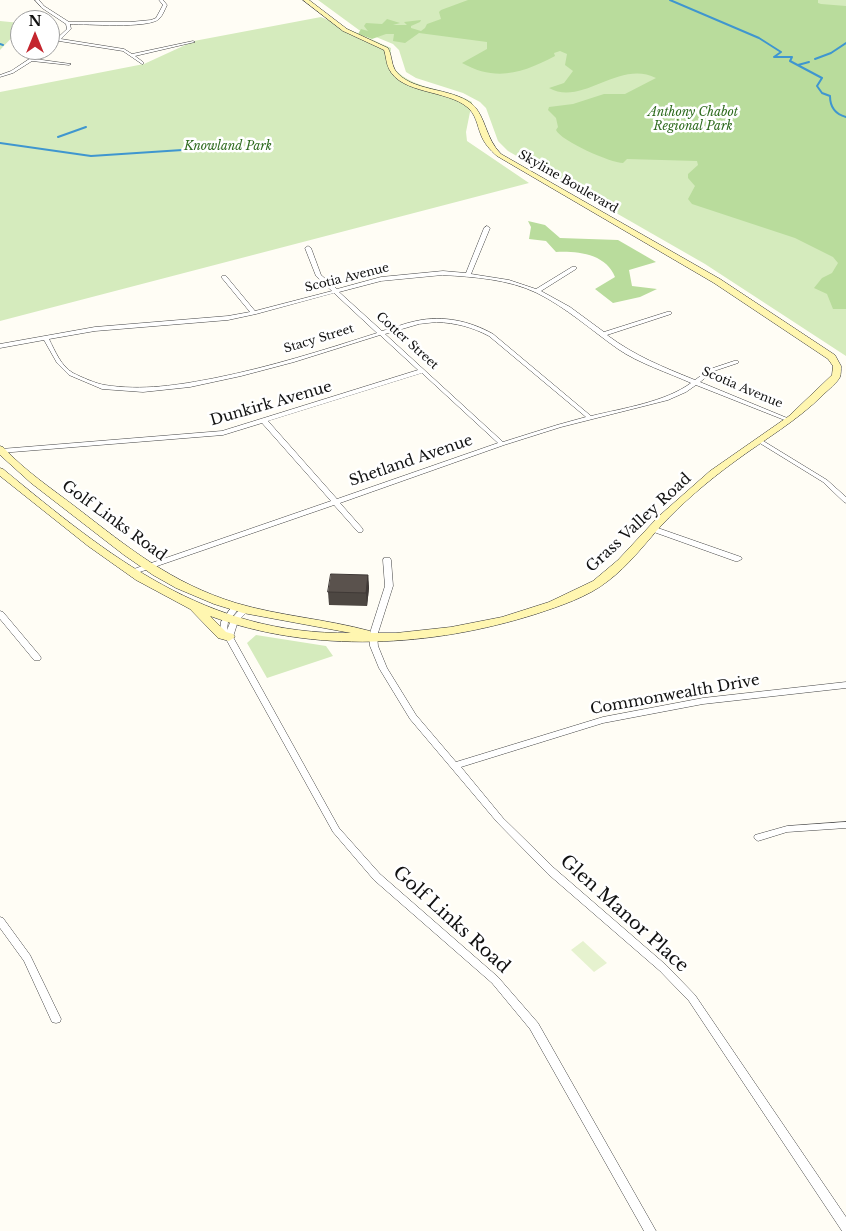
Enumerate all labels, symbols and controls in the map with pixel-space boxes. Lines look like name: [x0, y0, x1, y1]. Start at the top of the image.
north arrow: [10, 10, 60, 60]
text: N: [28, 12, 42, 30]
park label: Anthony Chabot Regional Park: [648, 106, 738, 134]
park label: Knowland Park: [184, 140, 272, 154]
street label: Skyline Boulevard: [516, 148, 620, 216]
street label: Scotia Avenue: [303, 261, 391, 295]
street label: Cotter Street: [373, 309, 441, 373]
street label: Stacy Street: [282, 322, 356, 356]
street label: Scotia Avenue: [699, 364, 785, 412]
street label: Dunkirk Avenue: [208, 378, 334, 430]
street label: Shetland Avenue: [347, 431, 475, 491]
street label: Grass Valley Road: [583, 470, 695, 576]
street label: Golf Links Road: [58, 477, 170, 565]
street label: Commonwealth Drive: [589, 671, 761, 719]
street label: Glen Manor Place: [555, 851, 693, 977]
street label: Golf Links Road: [388, 862, 514, 978]

